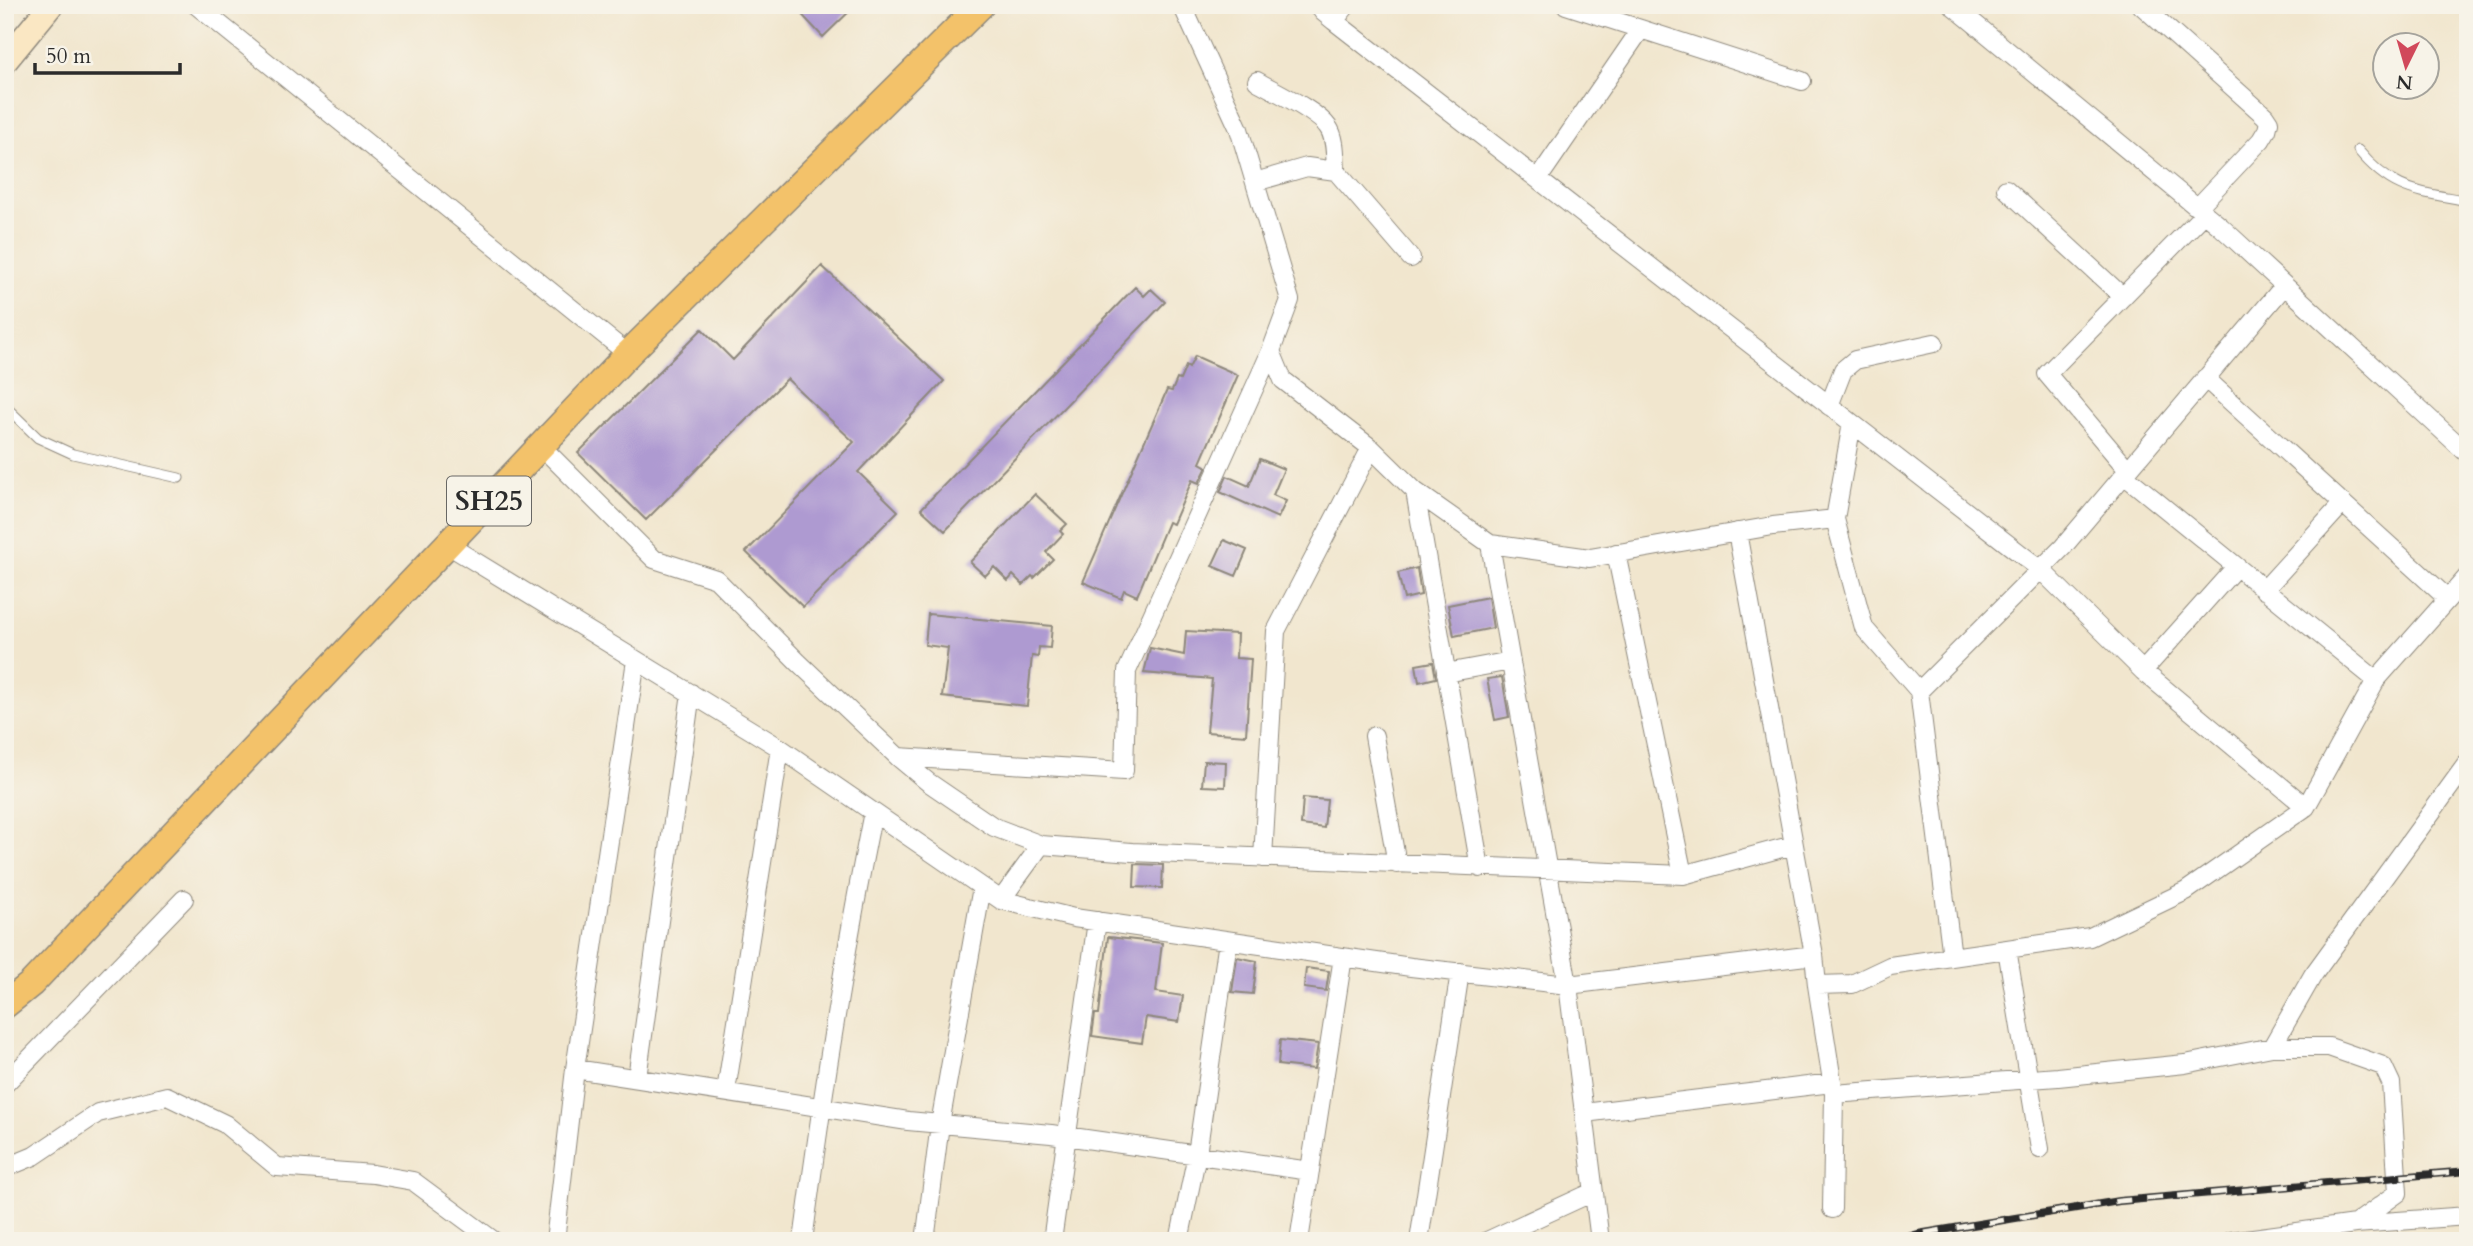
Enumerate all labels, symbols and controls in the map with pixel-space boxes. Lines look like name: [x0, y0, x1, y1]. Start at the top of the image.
scale bar: [35, 32, 180, 76]
north arrow: [2372, 32, 2442, 102]
text: 50 m: [46, 42, 91, 71]
text: N: [2395, 68, 2414, 96]
road number: SH25: [447, 476, 531, 526]

